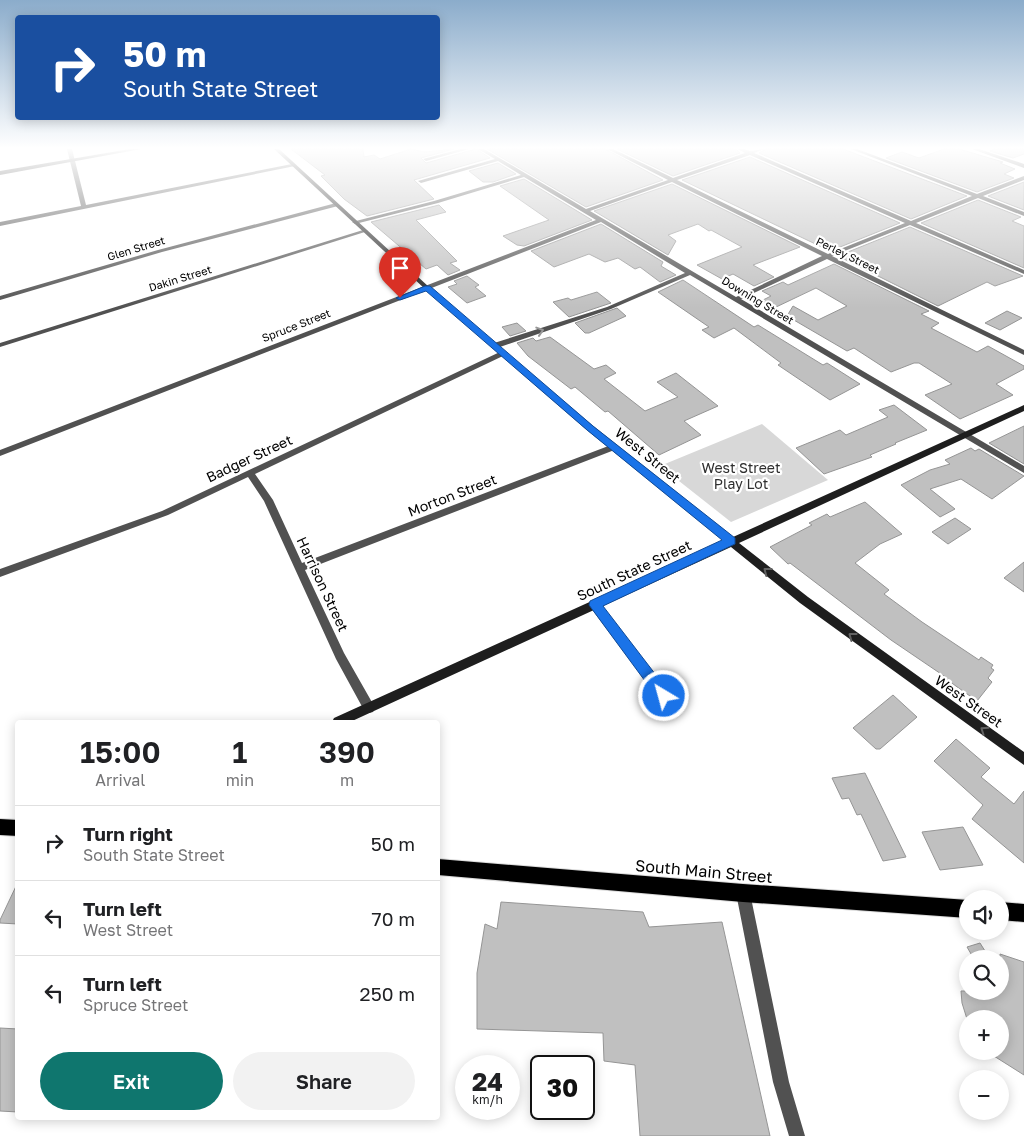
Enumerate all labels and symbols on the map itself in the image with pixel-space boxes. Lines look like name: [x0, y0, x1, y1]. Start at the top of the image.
street label: Glen Street: [106, 233, 166, 263]
street label: Perley Street: [814, 234, 882, 276]
pin: [379, 247, 421, 298]
street label: Dakin Street: [147, 262, 213, 294]
street label: Downing Street: [720, 273, 796, 327]
street label: Spruce Street: [260, 306, 332, 344]
one-way arrow: [536, 326, 544, 336]
street label: West Street: [612, 424, 684, 486]
street label: Badger Street: [203, 431, 295, 485]
park label: West Street Play Lot: [702, 459, 780, 492]
street label: Morton Street: [405, 470, 499, 520]
street label: Harrison Street: [294, 534, 352, 634]
street label: South State Street: [574, 536, 694, 604]
one-way arrow: [764, 568, 773, 576]
one-way arrow: [848, 633, 858, 642]
position arrow: [637, 669, 689, 721]
street label: West Street: [932, 671, 1006, 731]
one-way arrow: [981, 728, 990, 736]
street label: South Main Street: [634, 855, 774, 887]
speed limit sign: 30: [530, 1055, 595, 1120]

